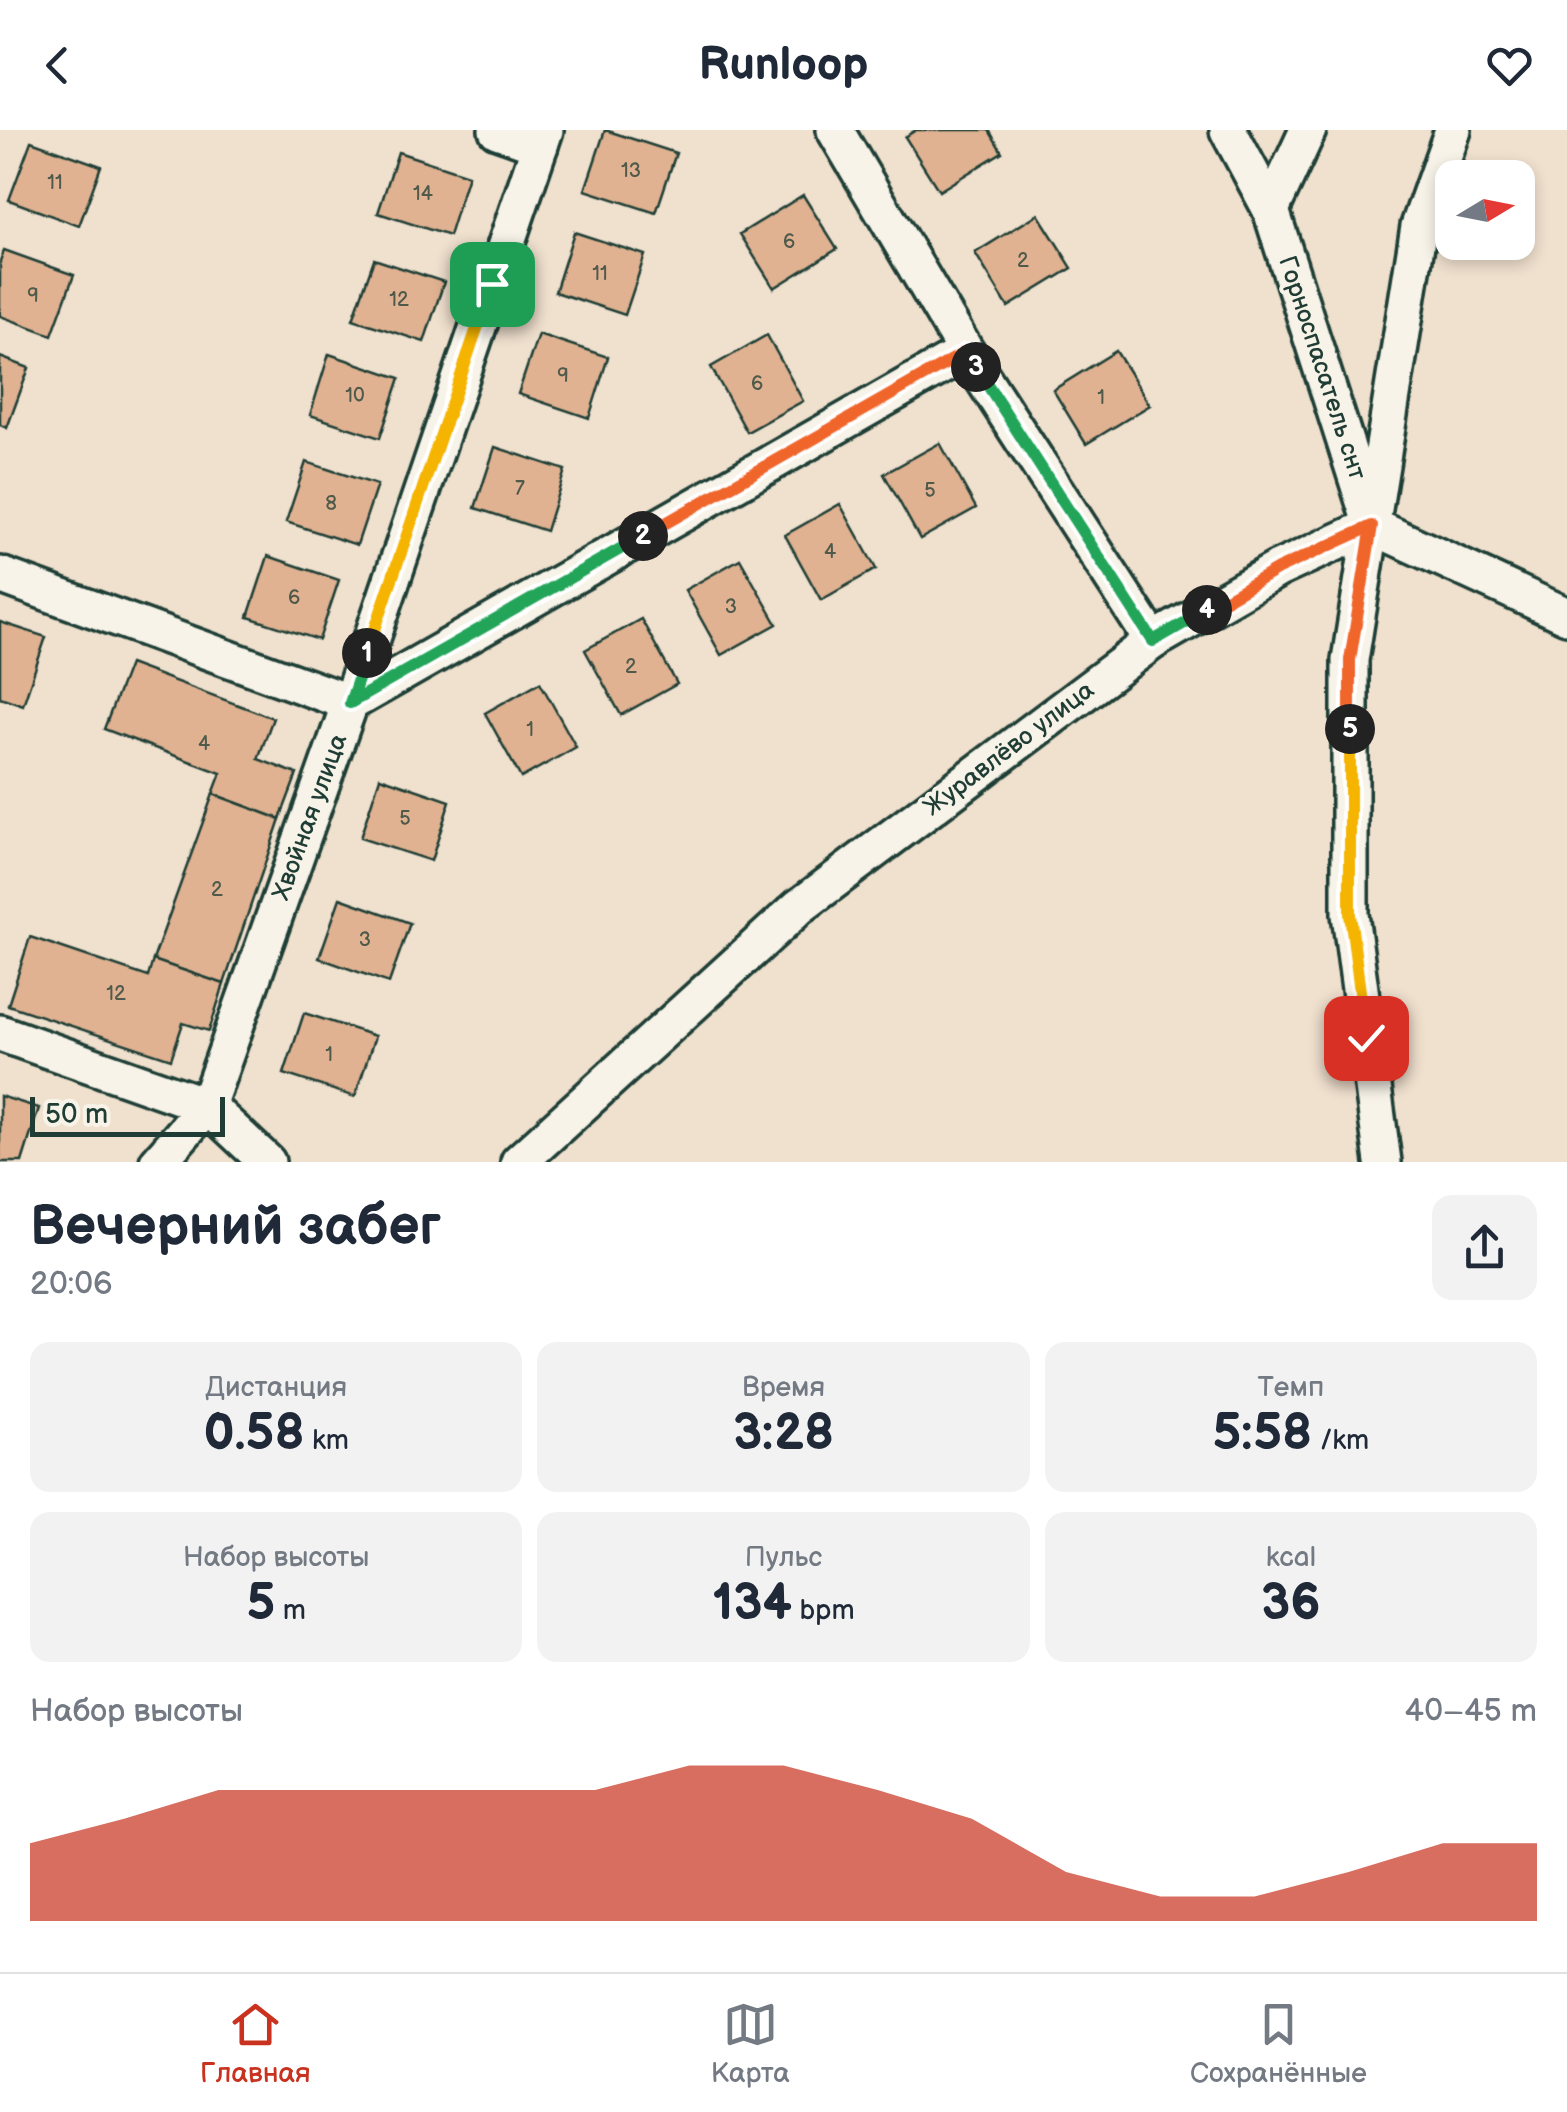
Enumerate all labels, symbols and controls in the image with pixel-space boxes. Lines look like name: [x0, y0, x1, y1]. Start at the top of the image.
icon: back: [30, 38, 85, 93]
text: Runloop: [699, 38, 868, 93]
icon: heart: [1482, 38, 1537, 93]
house number: 13: [621, 159, 641, 183]
north arrow: [1435, 160, 1535, 260]
map controls: [1435, 160, 1535, 260]
house number: 11: [47, 171, 63, 195]
house number: 14: [413, 182, 433, 206]
house number: 6: [783, 230, 795, 254]
pin: [450, 242, 535, 327]
house number: 2: [1017, 249, 1029, 273]
street label: Горноспасатель снт: [1271, 252, 1373, 484]
icon: arrive: [465, 257, 520, 312]
house number: 11: [592, 262, 608, 286]
house number: 9: [27, 284, 39, 308]
house number: 12: [389, 288, 409, 312]
pin: 3: [951, 342, 1001, 392]
text: 3: [968, 350, 984, 383]
house number: 9: [557, 364, 569, 388]
house number: 6: [751, 372, 763, 396]
house number: 10: [345, 384, 365, 408]
house number: 1: [1097, 386, 1105, 410]
house number: 7: [515, 477, 525, 501]
house number: 5: [924, 479, 936, 503]
house number: 8: [325, 492, 337, 516]
pin: 2: [618, 511, 668, 561]
text: 2: [635, 519, 651, 552]
house number: 4: [824, 540, 836, 564]
pin: 4: [1182, 585, 1232, 635]
house number: 6: [288, 586, 300, 610]
text: 4: [1199, 593, 1215, 626]
house number: 3: [725, 595, 737, 619]
pin: 1: [342, 628, 392, 678]
text: 1: [361, 636, 373, 669]
house number: 2: [625, 655, 637, 679]
street label: Журавлёво улица: [918, 675, 1101, 823]
pin: 5: [1325, 704, 1375, 754]
text: 5: [1342, 712, 1358, 745]
house number: 1: [526, 718, 534, 742]
street label: Хвойная улица: [266, 730, 354, 904]
house number: 4: [198, 732, 210, 756]
house number: 5: [399, 807, 411, 831]
house number: 2: [211, 878, 223, 902]
house number: 3: [359, 928, 371, 952]
house number: 12: [106, 982, 126, 1006]
pin: [1324, 996, 1409, 1081]
icon: check: [1339, 1011, 1394, 1066]
house number: 1: [325, 1043, 333, 1067]
scale bar: [30, 1092, 225, 1136]
text: 50 m: [45, 1098, 108, 1131]
text: Вечерний забег: [30, 1194, 441, 1261]
button: share: [1432, 1195, 1537, 1300]
text: 20:06: [30, 1265, 113, 1304]
text: Дистанция: [205, 1371, 347, 1404]
text: Время: [742, 1371, 825, 1404]
text: Темп: [1258, 1371, 1324, 1404]
text: 0.58: [203, 1404, 304, 1464]
text: 3:28: [733, 1404, 834, 1464]
text: 5:58: [1212, 1404, 1312, 1464]
text: km: [304, 1424, 349, 1457]
text: /km: [1312, 1424, 1369, 1457]
text: Набор высоты: [183, 1541, 369, 1574]
text: Пульс: [745, 1541, 822, 1574]
text: kcal: [1266, 1541, 1316, 1574]
text: 5: [246, 1574, 275, 1634]
text: 134: [712, 1574, 792, 1634]
text: 36: [1261, 1574, 1321, 1634]
text: m: [275, 1594, 306, 1627]
text: bpm: [792, 1594, 855, 1627]
text: Набор высоты: [30, 1692, 243, 1731]
text: 40–45 m: [1405, 1692, 1537, 1731]
tab: Главная: [200, 1997, 311, 2090]
tab: Карта: [711, 1997, 790, 2090]
tab: Сохранённые: [1190, 1997, 1367, 2090]

